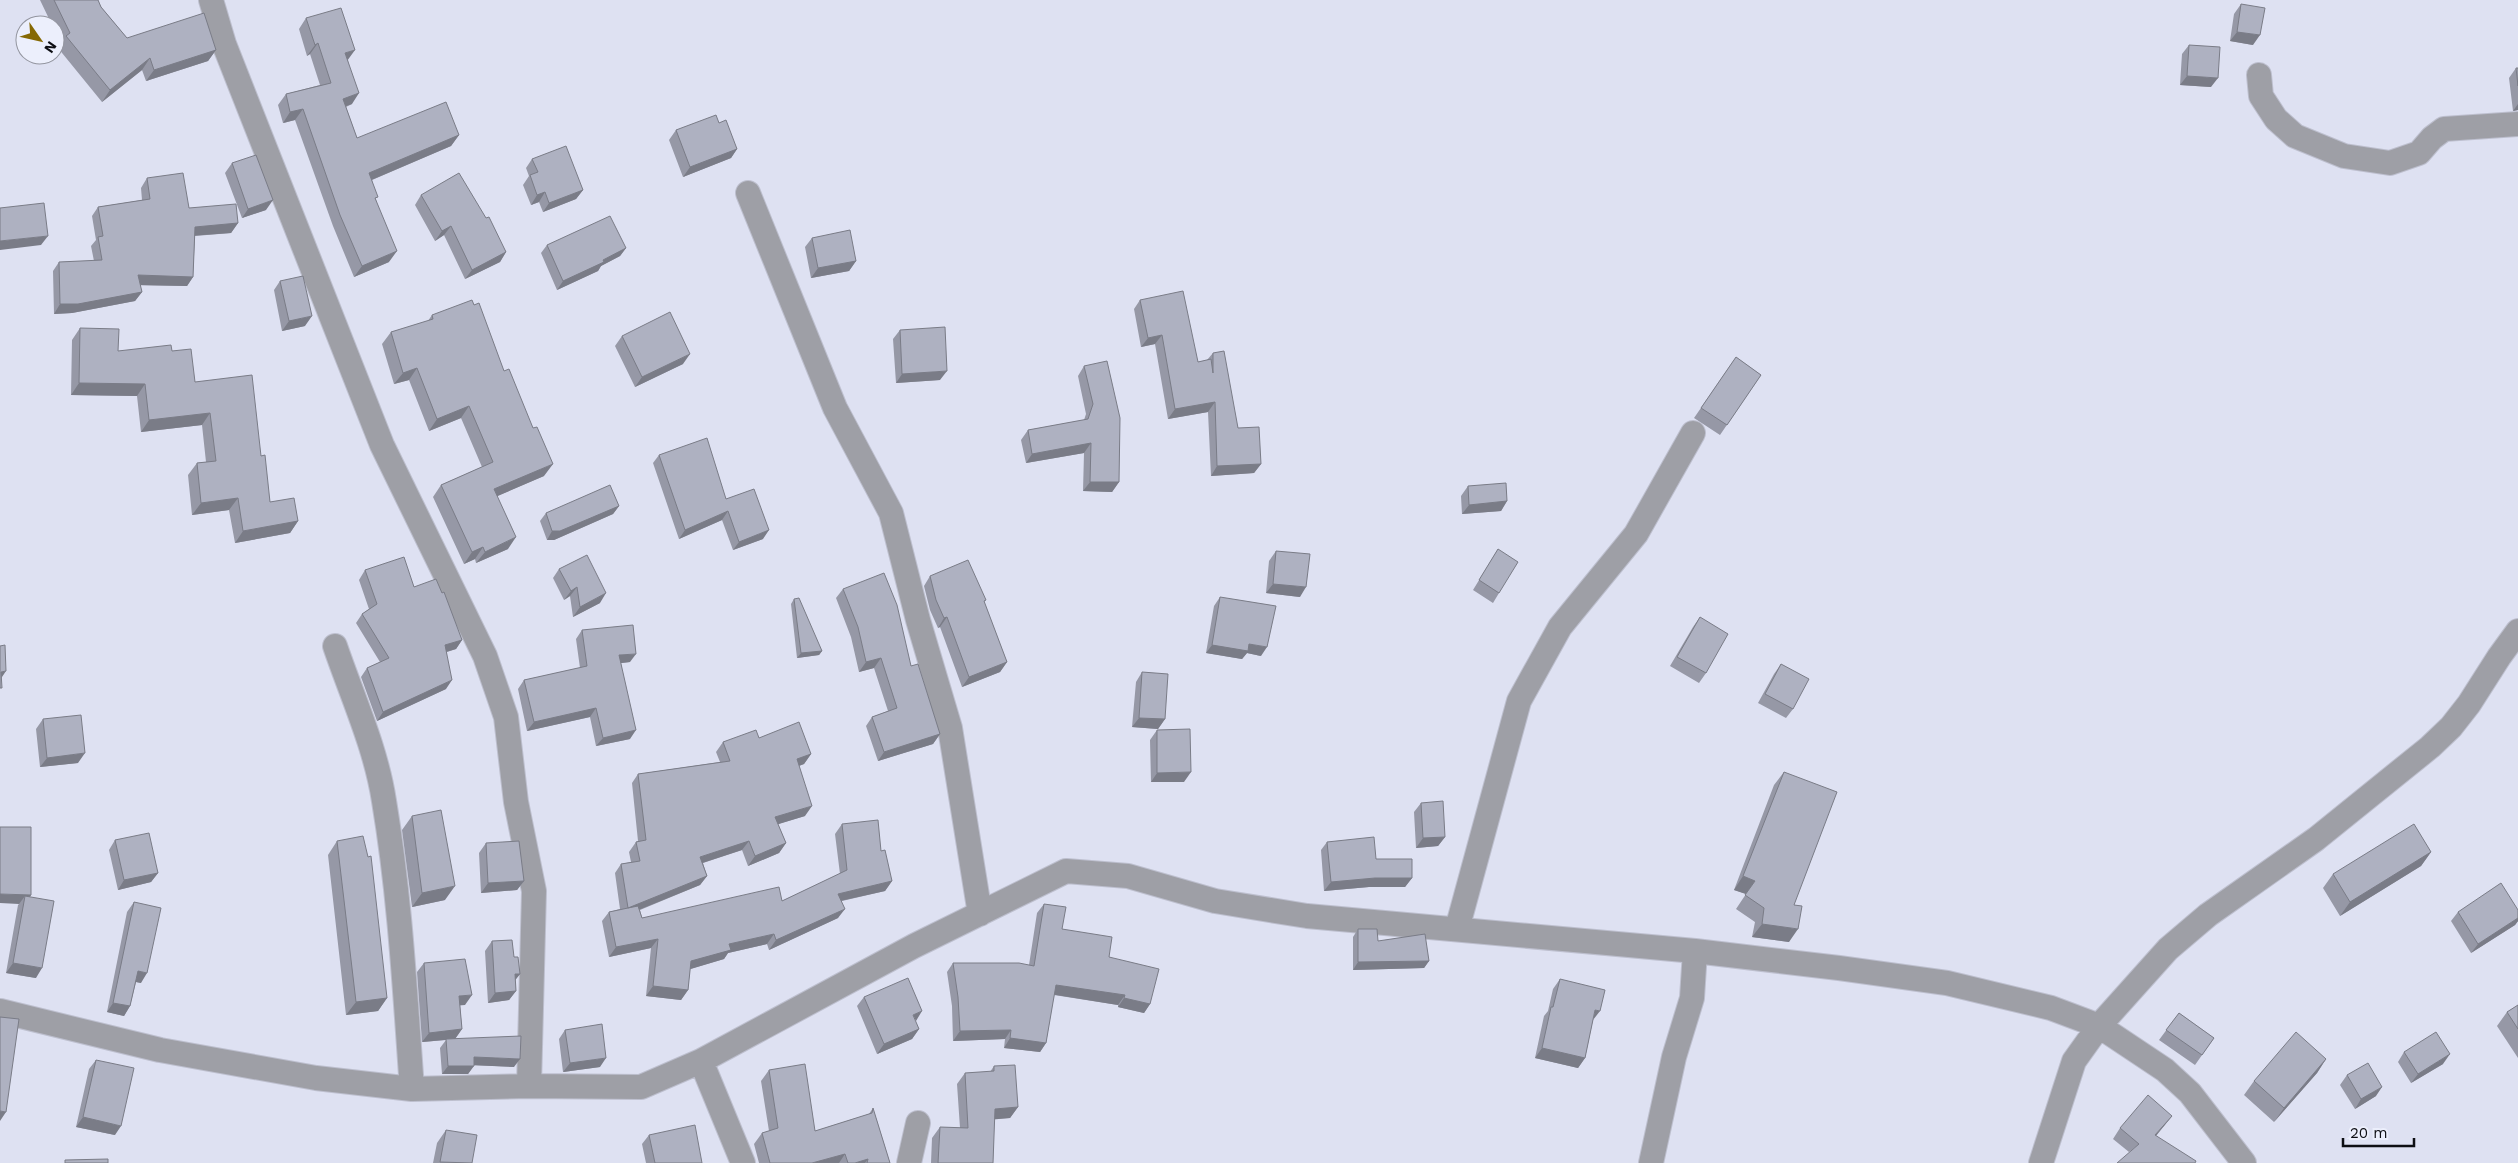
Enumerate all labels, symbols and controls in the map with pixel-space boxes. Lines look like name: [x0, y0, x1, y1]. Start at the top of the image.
north arrow: [15, 15, 65, 65]
text: N: [41, 38, 60, 56]
scale bar: [2343, 1116, 2414, 1148]
text: 20 m: [2350, 1124, 2388, 1142]

